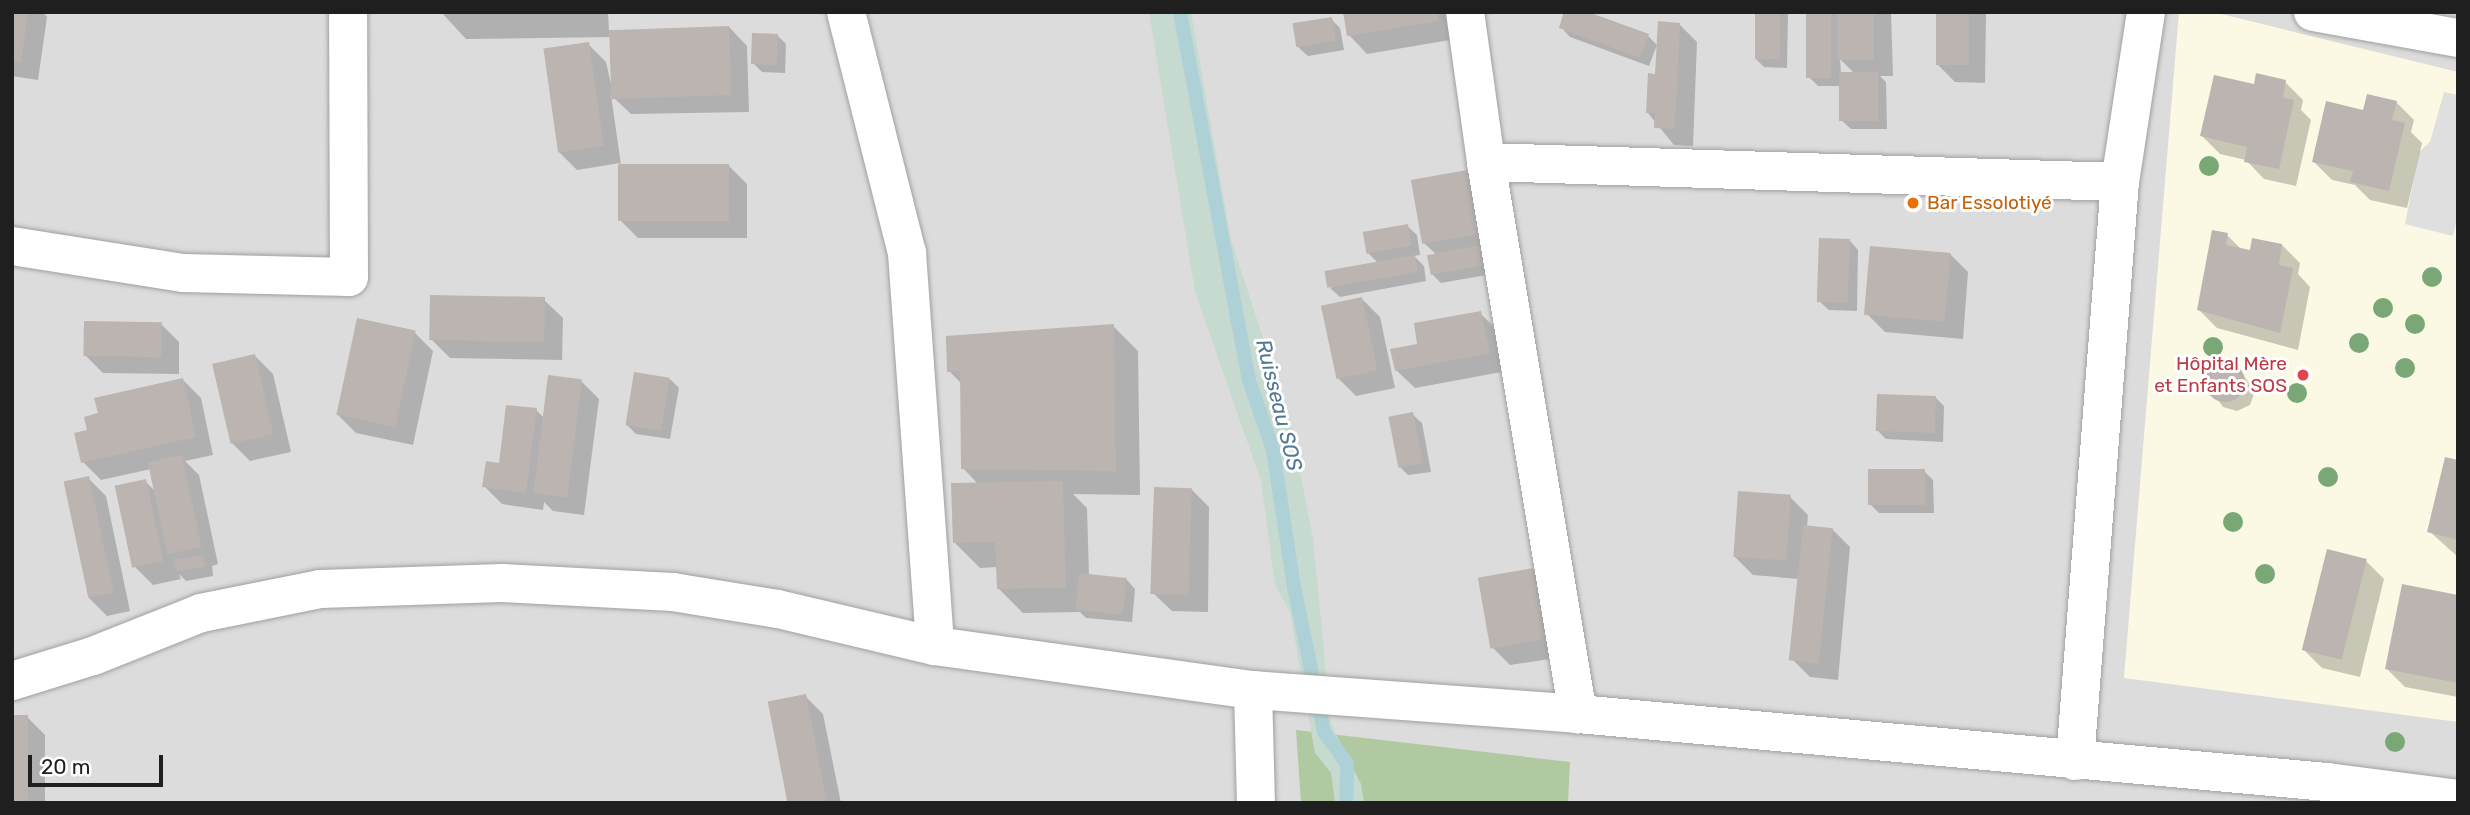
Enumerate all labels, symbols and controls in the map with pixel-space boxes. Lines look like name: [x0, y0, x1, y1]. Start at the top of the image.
place label: Bar Essolotiyé: [1927, 192, 2052, 214]
marker: Bar Essolotiyé: [1905, 195, 1921, 211]
water label: Ruisseau SOS: [1250, 336, 1308, 474]
place label: Hôpital Mère et Enfants SOS: [2154, 353, 2287, 397]
marker: Hôpital Mère et Enfants SOS: [2293, 365, 2313, 385]
scale bar: [32, 742, 166, 786]
text: 20 m: [41, 754, 90, 779]

